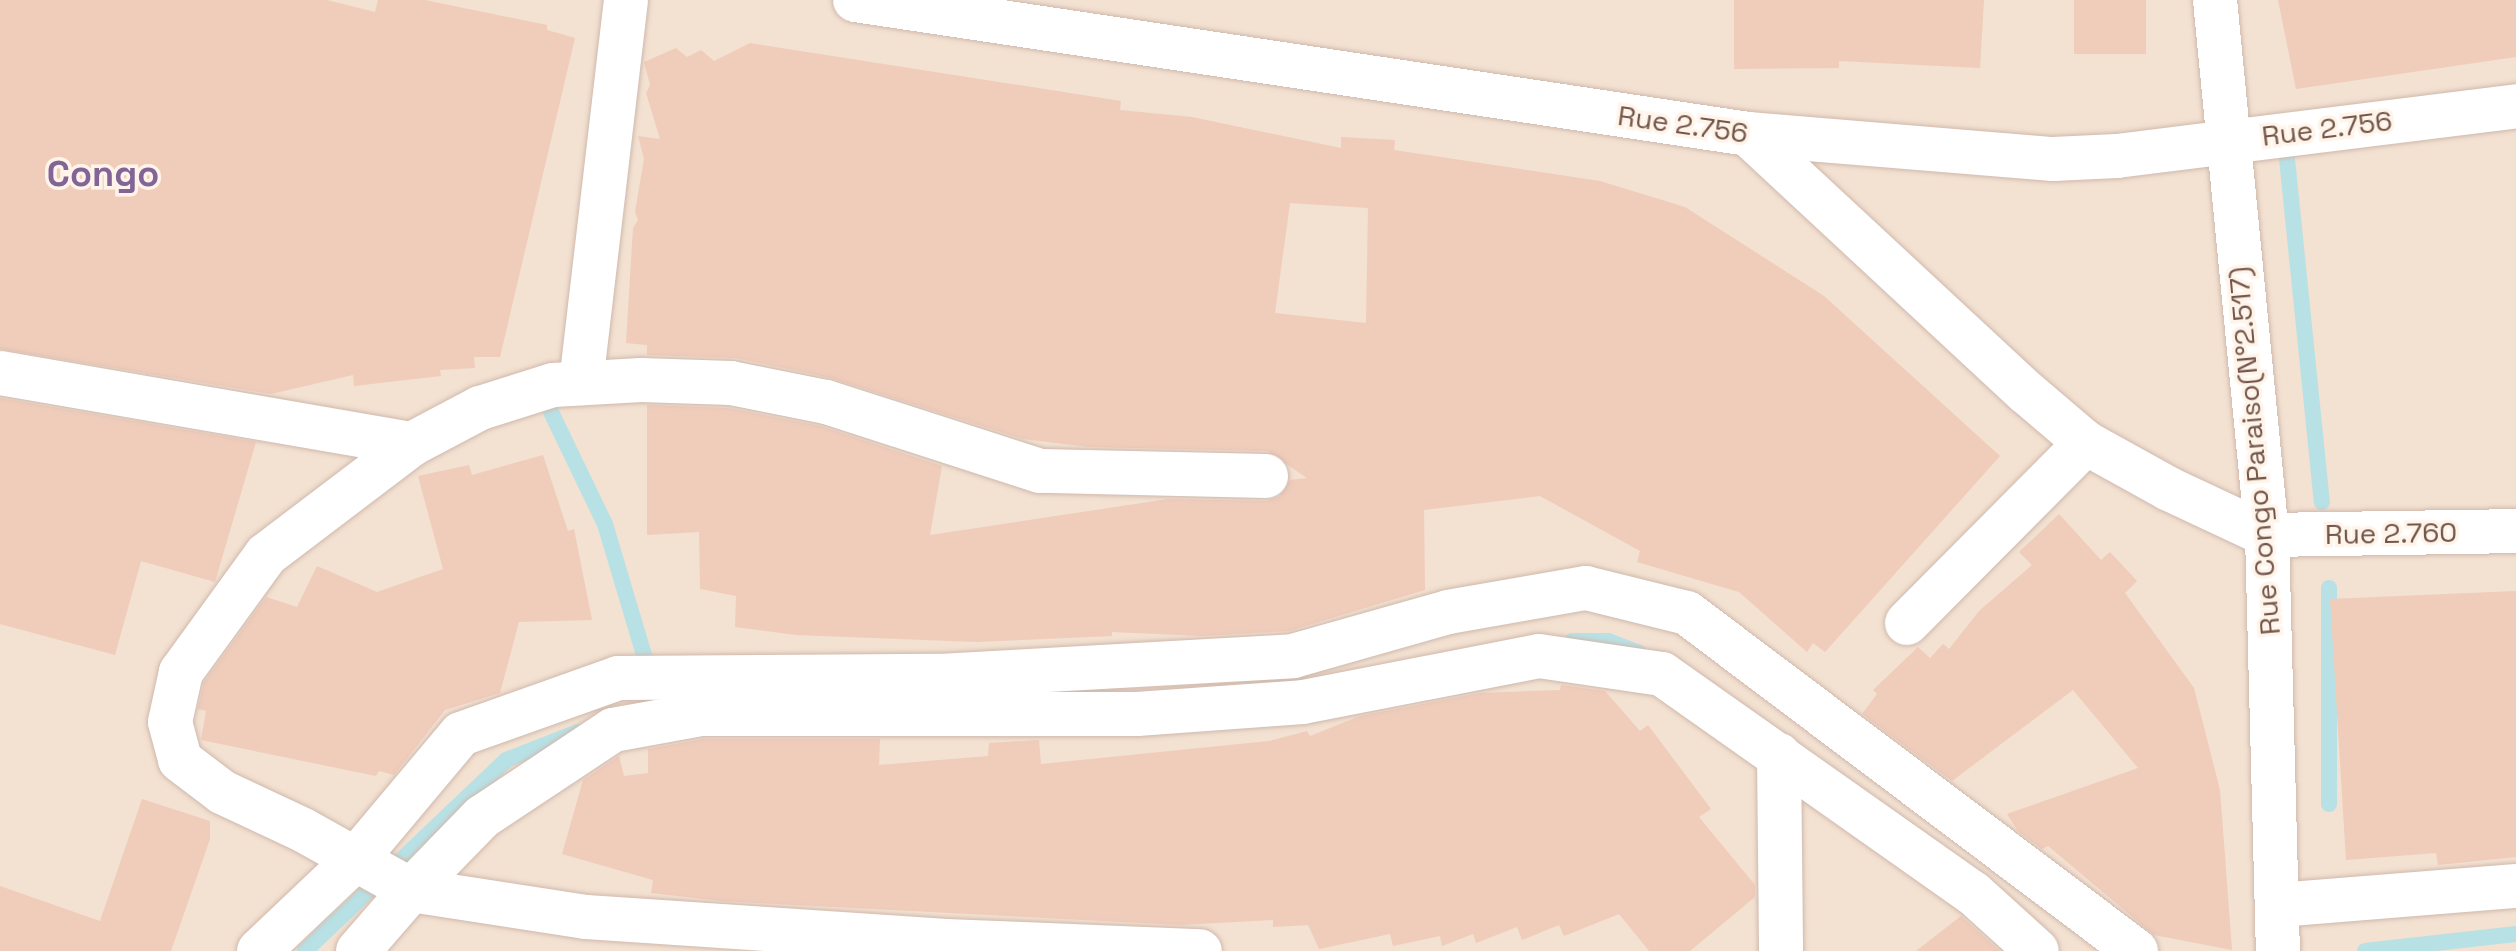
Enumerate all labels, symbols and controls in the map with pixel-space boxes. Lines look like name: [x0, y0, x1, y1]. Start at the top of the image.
street label: Rue 2.756: [1616, 98, 1750, 150]
street label: Rue 2.756: [2260, 103, 2394, 153]
district label: Congo: [47, 153, 159, 197]
street label: Rue Congo Paraiso(N°2.517): [2221, 266, 2287, 636]
street label: Rue 2.760: [2325, 515, 2457, 551]

